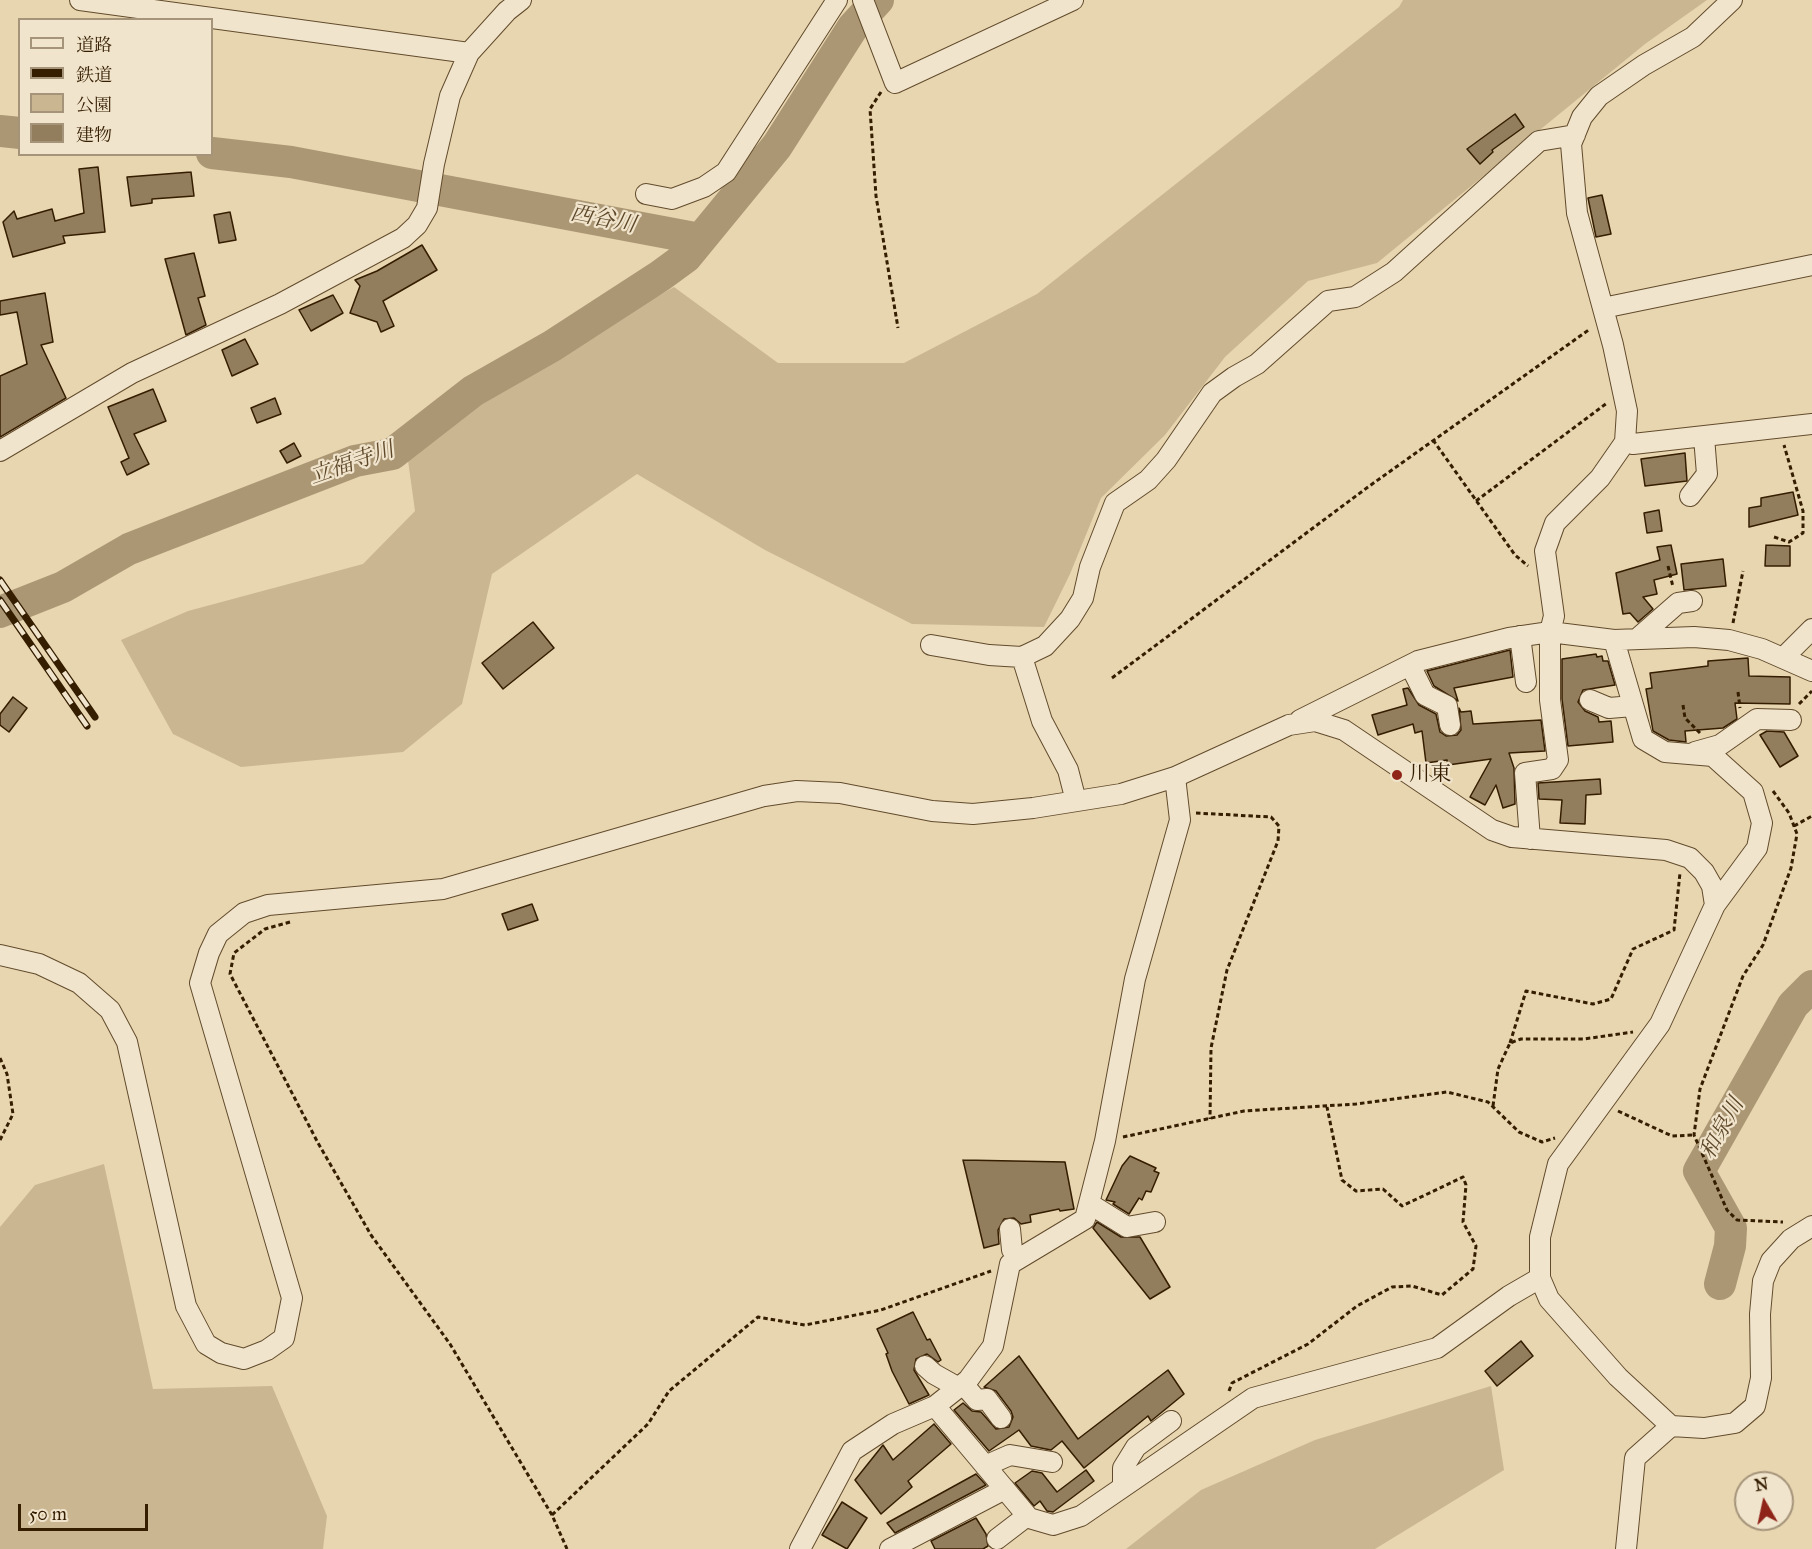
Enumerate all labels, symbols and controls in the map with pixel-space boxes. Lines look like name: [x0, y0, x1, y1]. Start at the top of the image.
legend: [18, 18, 213, 156]
text: 道路: [76, 34, 112, 56]
text: 鉄道: [76, 64, 112, 86]
text: 公園: [76, 94, 112, 116]
text: 建物: [76, 124, 112, 146]
water label: 西谷川: [568, 201, 638, 239]
water label: 立福寺川: [306, 437, 398, 491]
place label: 川東: [1409, 762, 1451, 788]
marker: 川東: [1390, 768, 1404, 782]
water label: 和泉川: [1695, 1094, 1751, 1164]
north arrow: [1734, 1471, 1794, 1531]
text: N: [1753, 1474, 1770, 1495]
scale bar: [21, 1492, 152, 1530]
text: 50 m: [29, 1503, 67, 1525]

